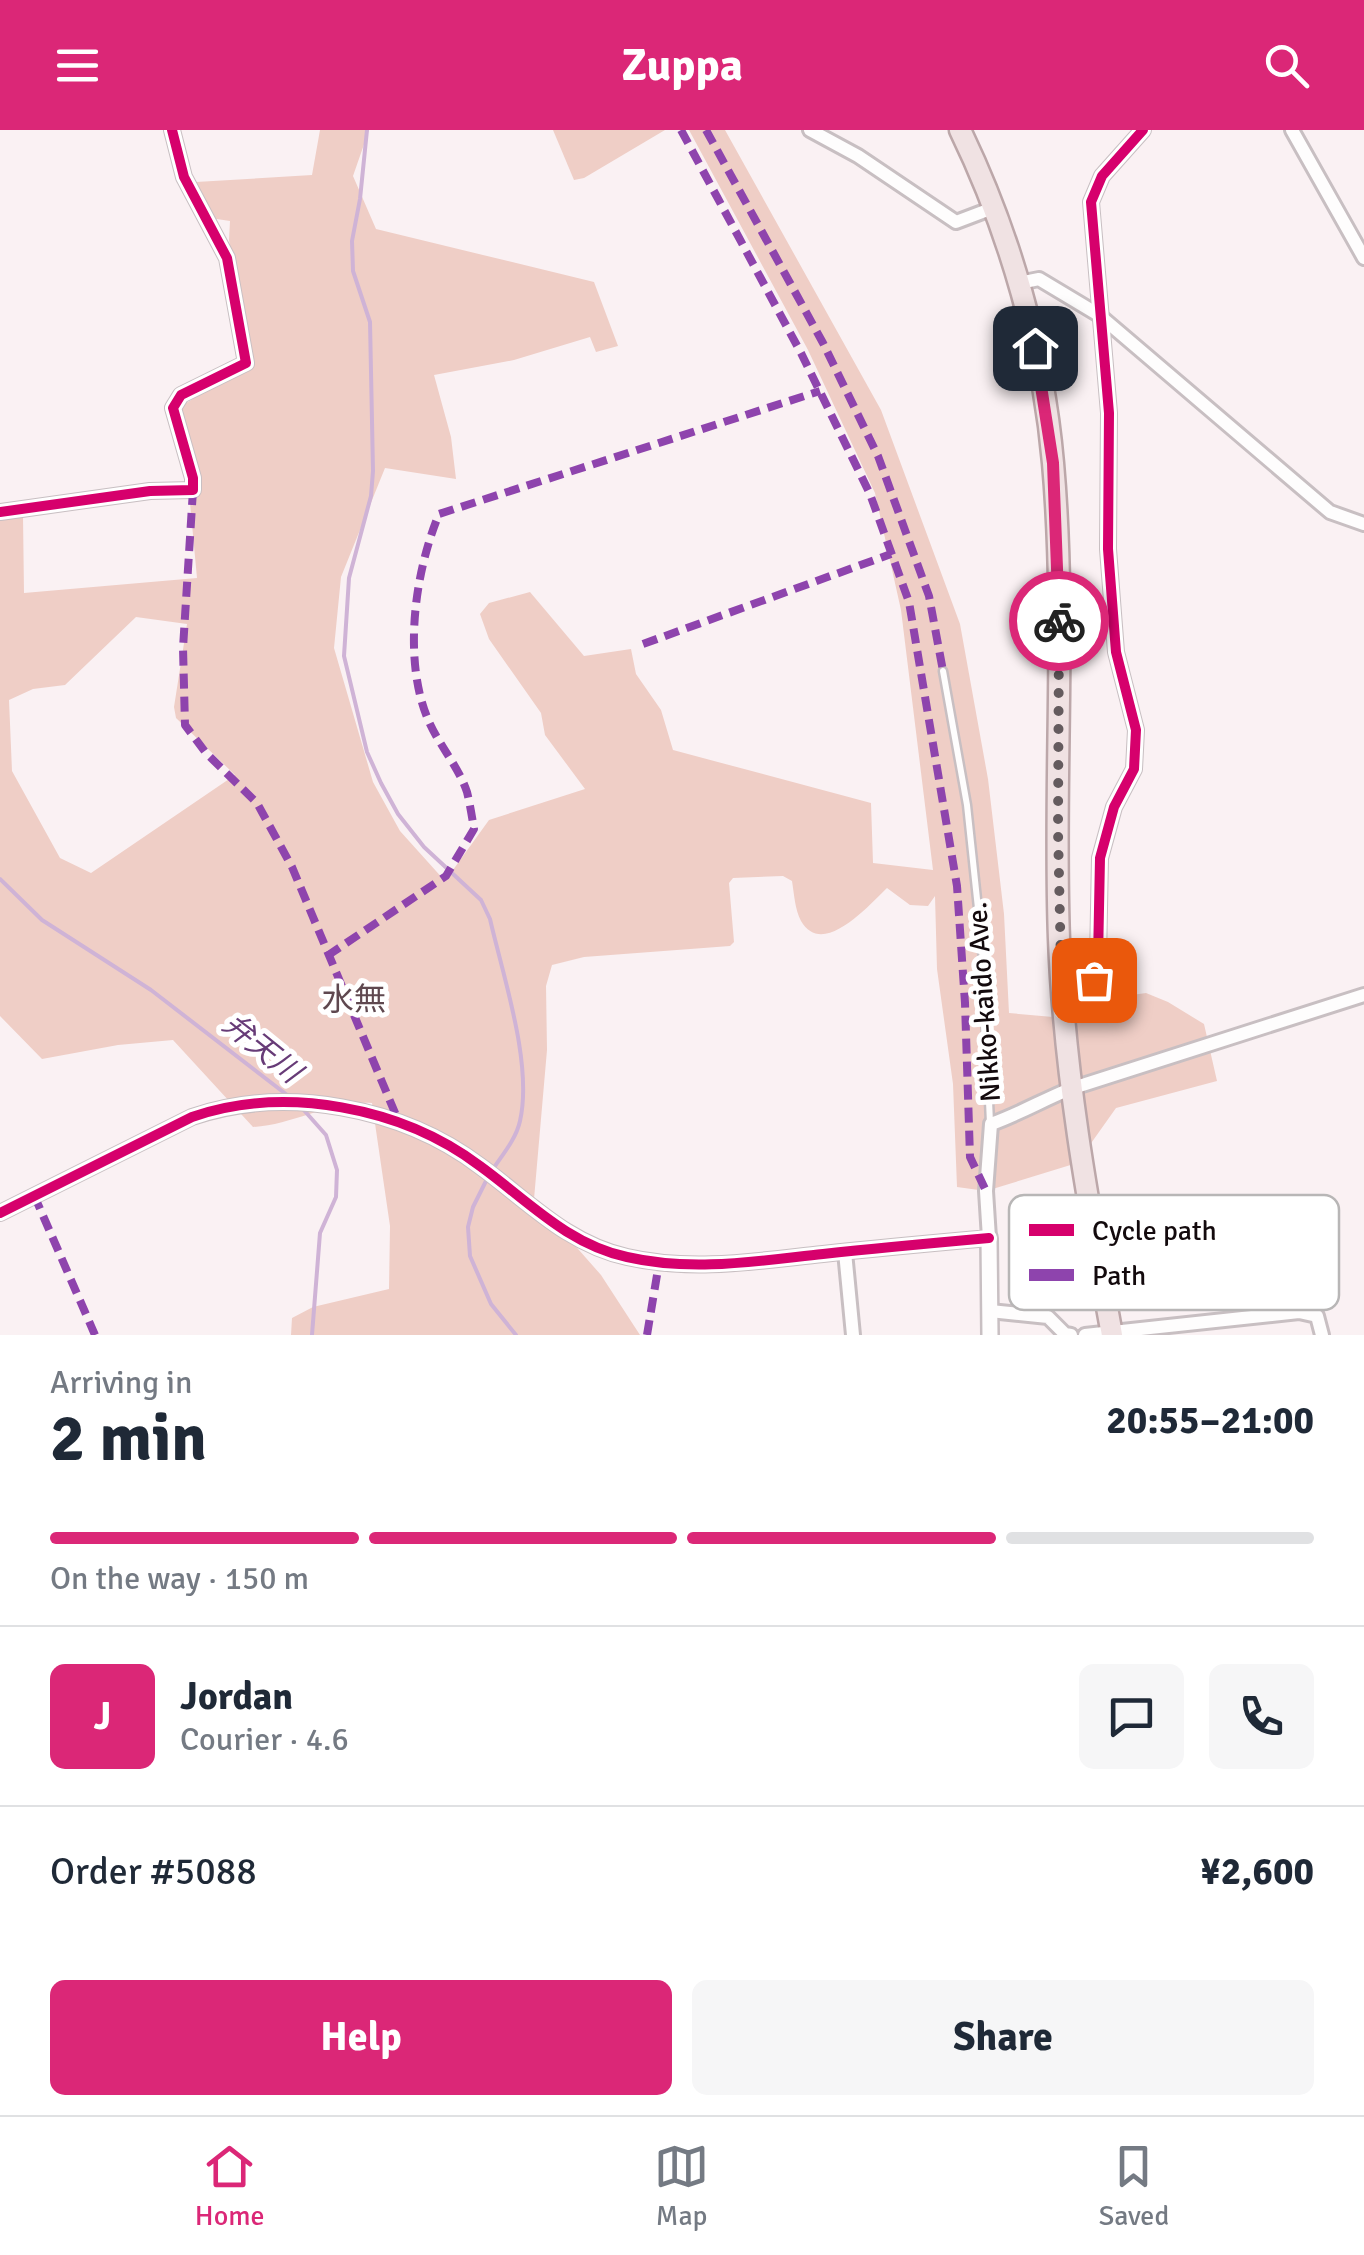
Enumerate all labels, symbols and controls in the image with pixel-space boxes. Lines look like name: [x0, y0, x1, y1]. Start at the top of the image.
icon: menu: [50, 38, 105, 93]
text: Zuppa: [621, 38, 743, 93]
icon: search: [1259, 38, 1314, 93]
pin: [993, 306, 1078, 391]
icon: home: [1008, 321, 1063, 376]
courier: [1009, 571, 1109, 671]
icon: bike: [1032, 594, 1087, 649]
street label: Nikko-kaido Ave.: [960, 901, 1008, 1103]
pin: [1052, 938, 1137, 1023]
icon: bag: [1067, 953, 1122, 1008]
district label: 水無: [322, 980, 386, 1019]
water label: 弁天川: [215, 1006, 311, 1093]
legend: [1009, 1195, 1339, 1310]
text: Cycle path: [1092, 1214, 1217, 1248]
text: Path: [1092, 1259, 1146, 1293]
text: Arriving in: [50, 1363, 192, 1402]
text: 20:55–21:00: [1106, 1397, 1314, 1444]
text: 2 min: [50, 1399, 207, 1479]
text: On the way · 150 m: [50, 1559, 309, 1598]
button: chat: [1079, 1664, 1184, 1769]
button: phone: [1209, 1664, 1314, 1769]
text: Jordan: [180, 1673, 293, 1720]
text: J: [94, 1693, 111, 1740]
text: Courier · 4.6: [180, 1720, 349, 1759]
text: Order #5088: [50, 1848, 257, 1895]
text: ¥2,600: [1200, 1848, 1314, 1895]
button: Help: [50, 1980, 672, 2095]
button: Share: [692, 1980, 1314, 2095]
tab: Home: [195, 2139, 265, 2233]
tab: Map: [654, 2139, 709, 2233]
tab: Saved: [1099, 2139, 1169, 2233]

